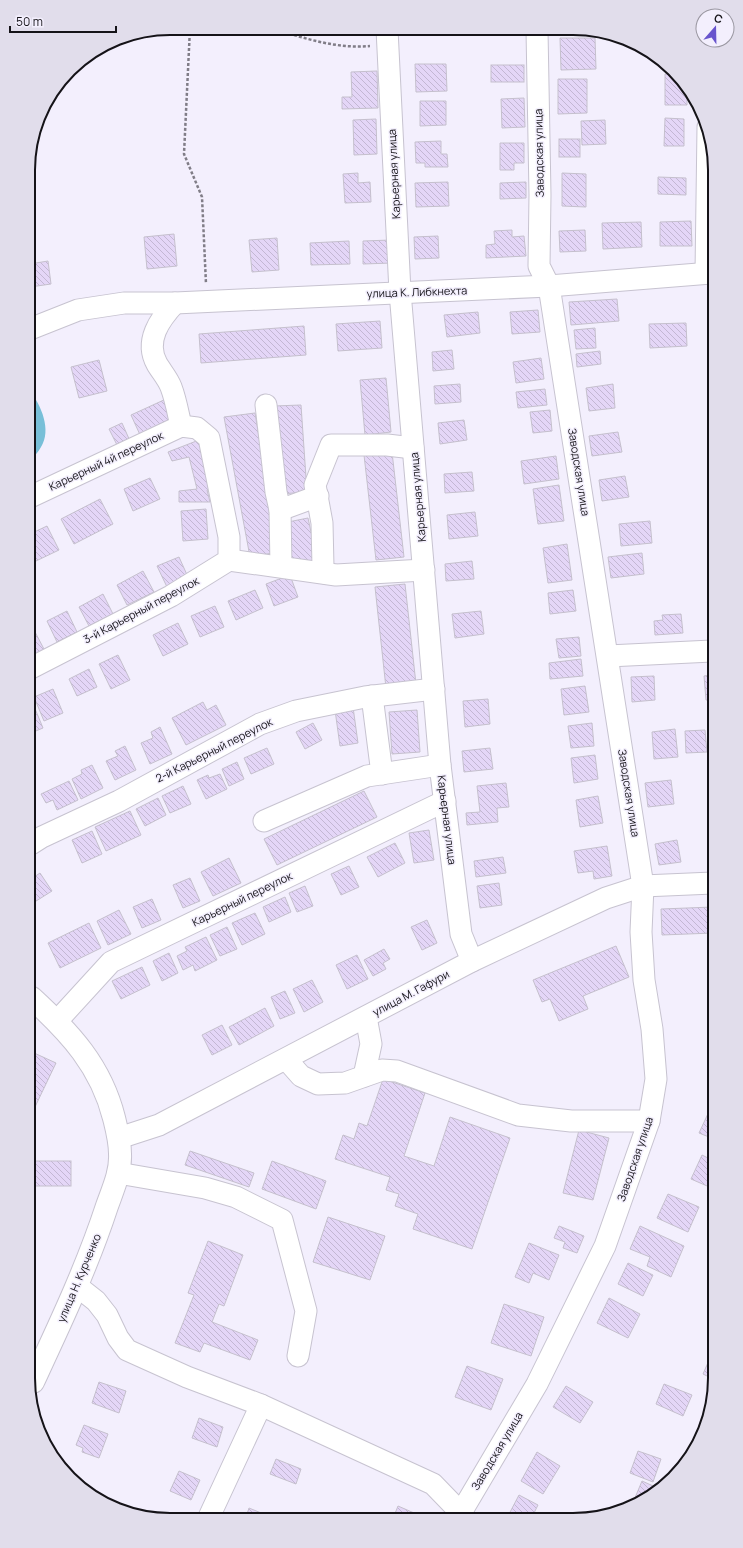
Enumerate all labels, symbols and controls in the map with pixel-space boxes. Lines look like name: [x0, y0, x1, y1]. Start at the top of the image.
scale bar: [10, 8, 116, 34]
north arrow: [695, 8, 735, 48]
text: С: [712, 10, 725, 27]
text: 50 m: [16, 13, 43, 30]
street label: Заводская улица: [530, 109, 547, 197]
street label: Карьерная улица: [384, 129, 403, 219]
street label: улица К. Либкнехта: [366, 282, 468, 301]
street label: Карьерный 4й переулок: [46, 427, 166, 494]
street label: Заводская улица: [565, 427, 594, 517]
street label: Карьерная улица: [406, 452, 429, 542]
street label: 3-й Карьерный переулок: [80, 572, 202, 646]
street label: 2-й Карьерный переулок: [153, 713, 275, 786]
street label: Заводская улица: [615, 748, 644, 838]
street label: Карьерная улица: [435, 774, 460, 865]
street label: Карьерный переулок: [189, 868, 295, 929]
street label: улица М. Гафури: [370, 966, 452, 1019]
street label: Заводская улица: [613, 1114, 656, 1203]
street label: улица Н. Курченко: [53, 1231, 104, 1324]
street label: Заводская улица: [467, 1409, 526, 1493]

